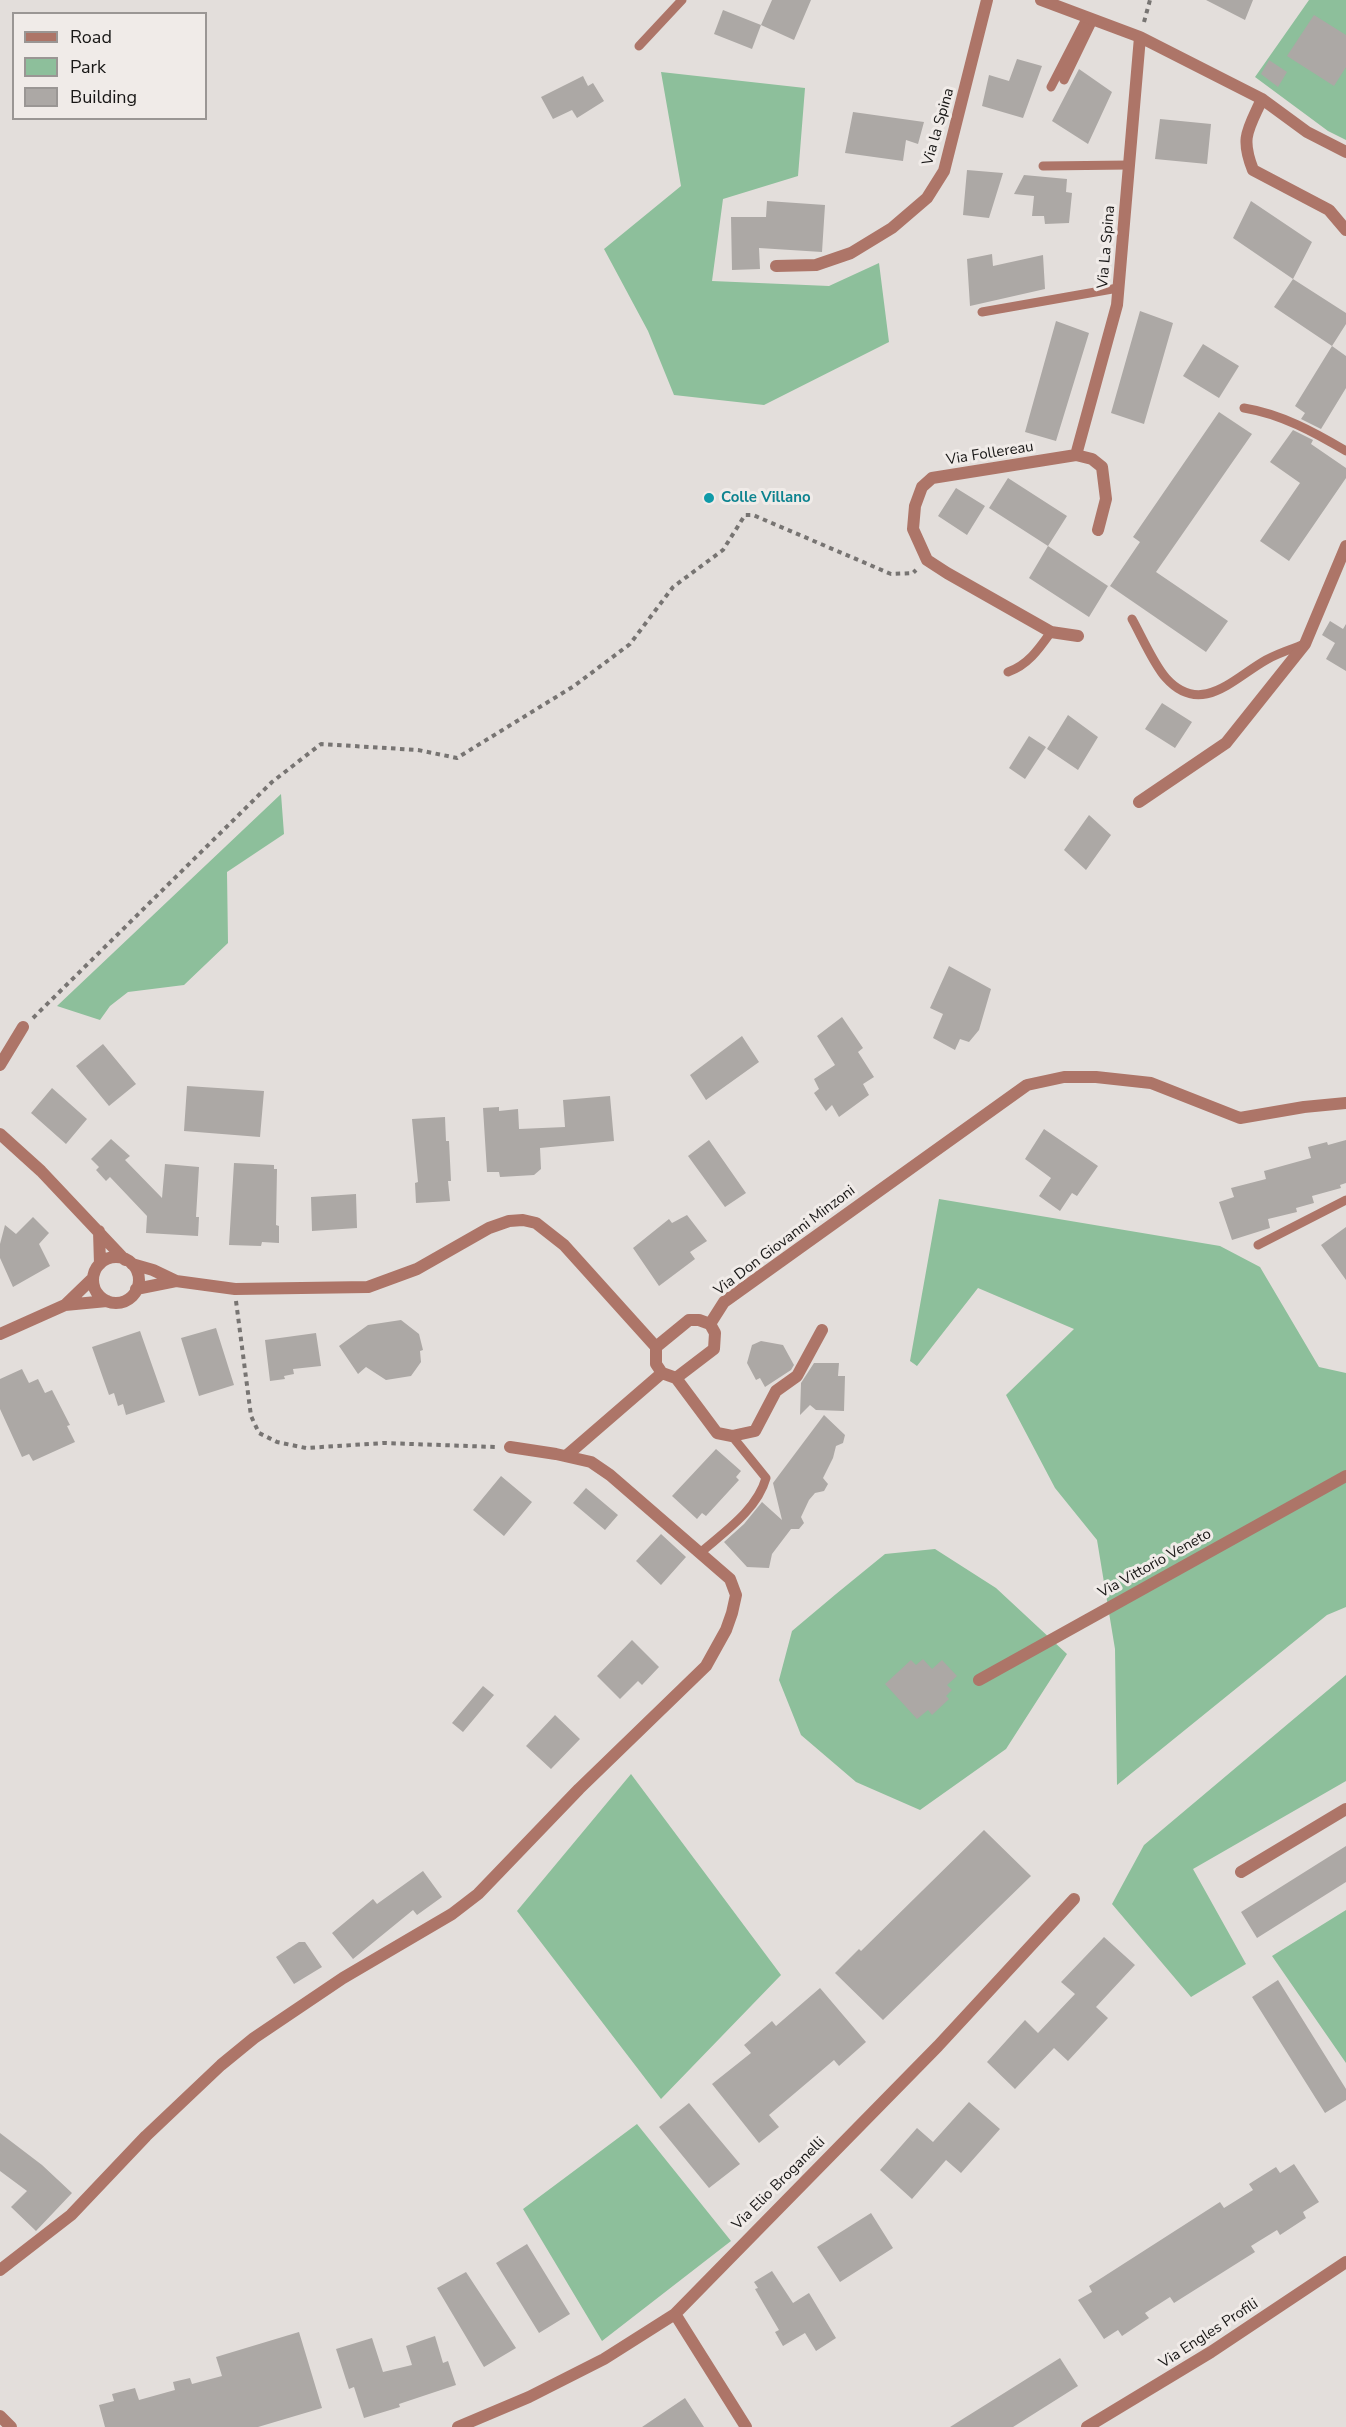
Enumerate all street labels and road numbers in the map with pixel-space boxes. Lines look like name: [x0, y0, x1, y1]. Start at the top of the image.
street label: Via la Spina: [919, 86, 959, 168]
street label: Via La Spina: [1094, 205, 1120, 289]
street label: Via Follereau: [945, 438, 1035, 470]
street label: Via Don Giovanni Minzoni: [711, 1182, 859, 1300]
street label: Via Vittorio Veneto: [1095, 1525, 1215, 1603]
street label: Via Elio Broganelli: [729, 2134, 829, 2234]
street label: Via Engles Profili: [1156, 2295, 1262, 2373]

